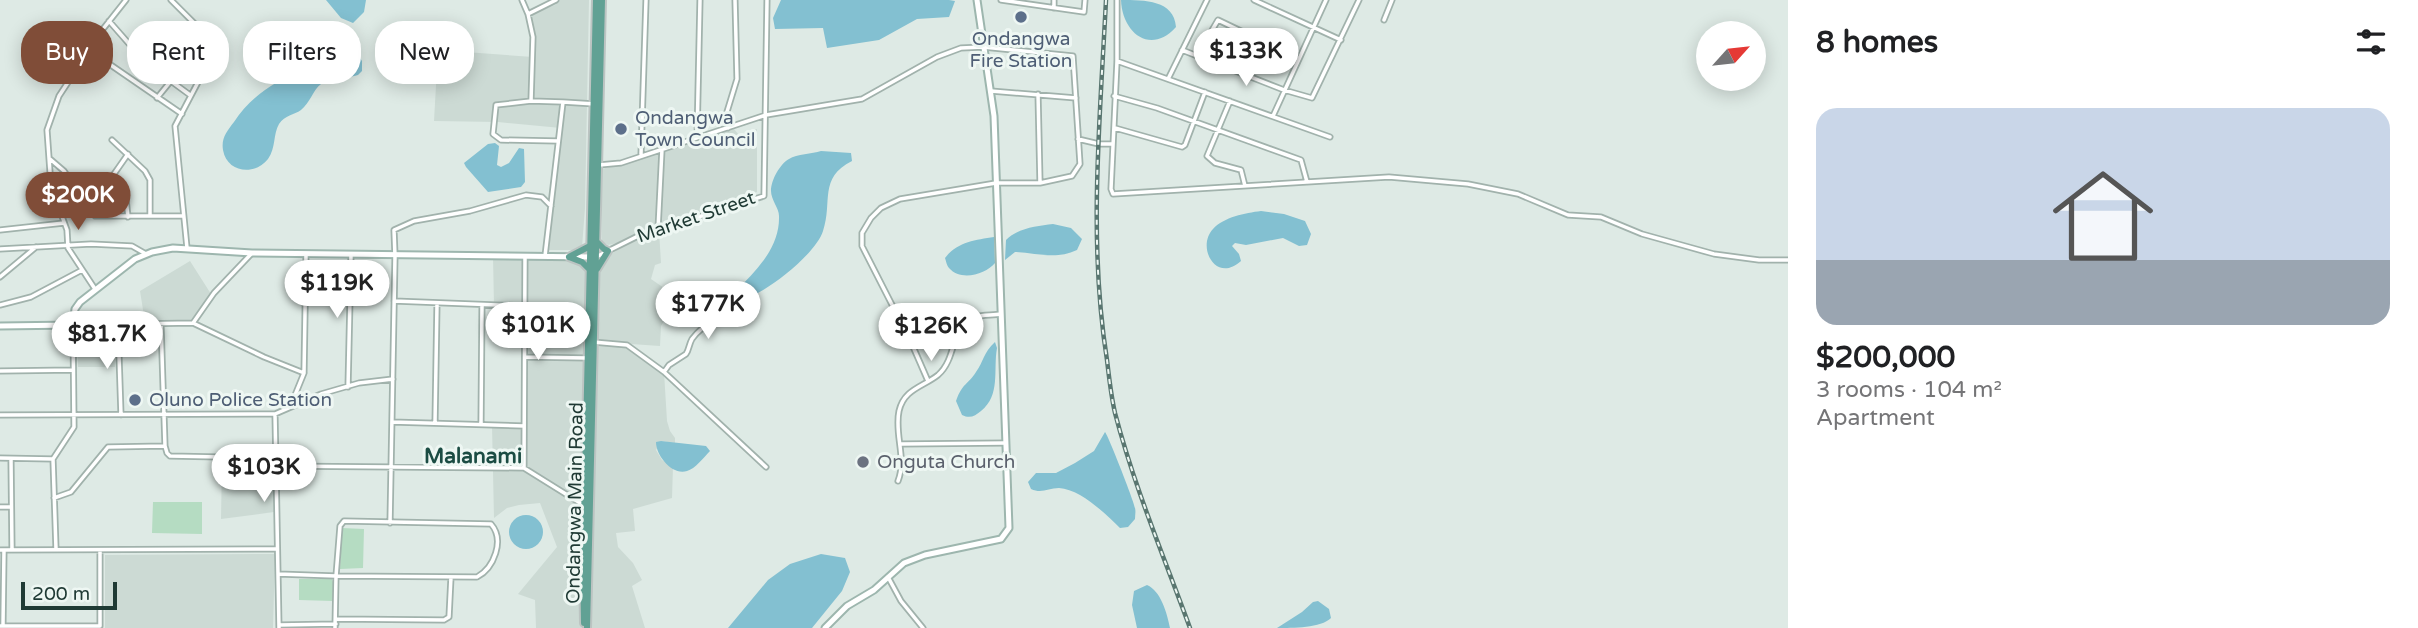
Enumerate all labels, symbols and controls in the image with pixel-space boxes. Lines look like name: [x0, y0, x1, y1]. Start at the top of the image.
marker: Ondangwa Fire Station: [1013, 9, 1029, 25]
chip: Buy: [21, 21, 113, 84]
chip: Rent: [127, 21, 229, 84]
chip: Filters: [243, 21, 361, 84]
chip: New: [375, 21, 474, 84]
north arrow: [1696, 21, 1766, 91]
map controls: [1696, 21, 1766, 91]
icon: filters: [2352, 23, 2390, 61]
text: 8 homes: [1816, 24, 1938, 61]
place label: Ondangwa Fire Station: [970, 28, 1072, 72]
pin: $133K: [1197, 28, 1295, 88]
text: $133K: [1210, 37, 1282, 65]
place label: Ondangwa Town Council: [635, 107, 756, 151]
marker: Ondangwa Town Council: [613, 121, 629, 137]
icon: home: [2040, 153, 2166, 279]
pin: $200K: [29, 173, 127, 232]
text: $200K: [42, 181, 114, 209]
street label: Market Street: [634, 186, 758, 248]
pin: $119K: [288, 260, 386, 320]
text: $119K: [301, 269, 373, 297]
pin: $177K: [659, 282, 757, 341]
text: $177K: [672, 290, 744, 318]
pin: $101K: [489, 302, 587, 362]
pin: $126K: [882, 304, 980, 363]
text: $101K: [502, 311, 574, 339]
pin: $81.7K: [50, 312, 164, 371]
text: $126K: [895, 312, 967, 340]
text: $81.7K: [68, 320, 146, 348]
text: $200,000: [1816, 339, 1955, 376]
text: 3 rooms · 104 m²: [1816, 376, 2002, 404]
place label: Oluno Police Station: [149, 389, 332, 411]
marker: Oluno Police Station: [127, 392, 143, 408]
street label: Ondangwa Main Road: [562, 402, 588, 604]
text: Apartment: [1816, 404, 1935, 432]
pin: $103K: [215, 444, 313, 504]
district label: Malanami: [424, 444, 522, 469]
place label: Onguta Church: [877, 451, 1015, 473]
text: $103K: [228, 453, 300, 481]
marker: Onguta Church: [855, 454, 871, 470]
scale bar: [21, 579, 117, 611]
text: 200 m: [32, 583, 90, 605]

